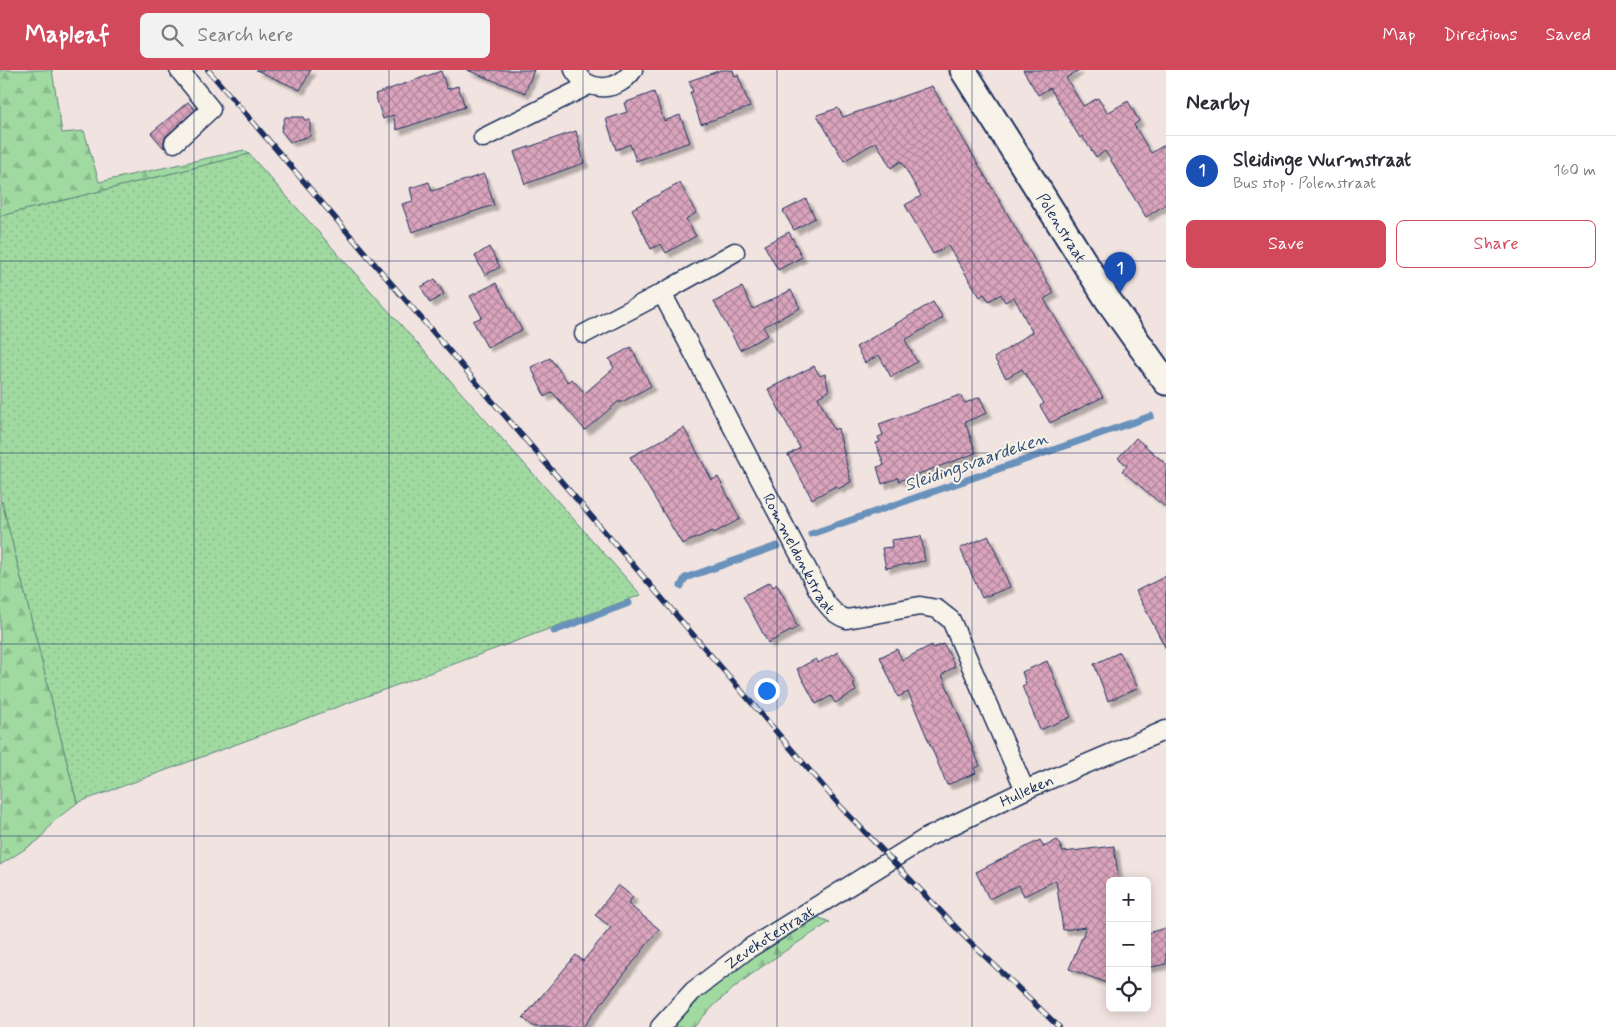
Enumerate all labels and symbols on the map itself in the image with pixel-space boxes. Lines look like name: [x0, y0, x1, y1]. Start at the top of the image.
street label: Polenstraat: [1031, 190, 1091, 267]
pin: 1: [1104, 252, 1136, 293]
water label: Sleidingsvaardeken: [901, 426, 1052, 500]
street label: Rommeldonkstraat: [757, 490, 839, 619]
your location: [754, 678, 780, 704]
street label: Hulleken: [996, 770, 1057, 813]
street label: Zevekotestraat: [721, 901, 818, 975]

